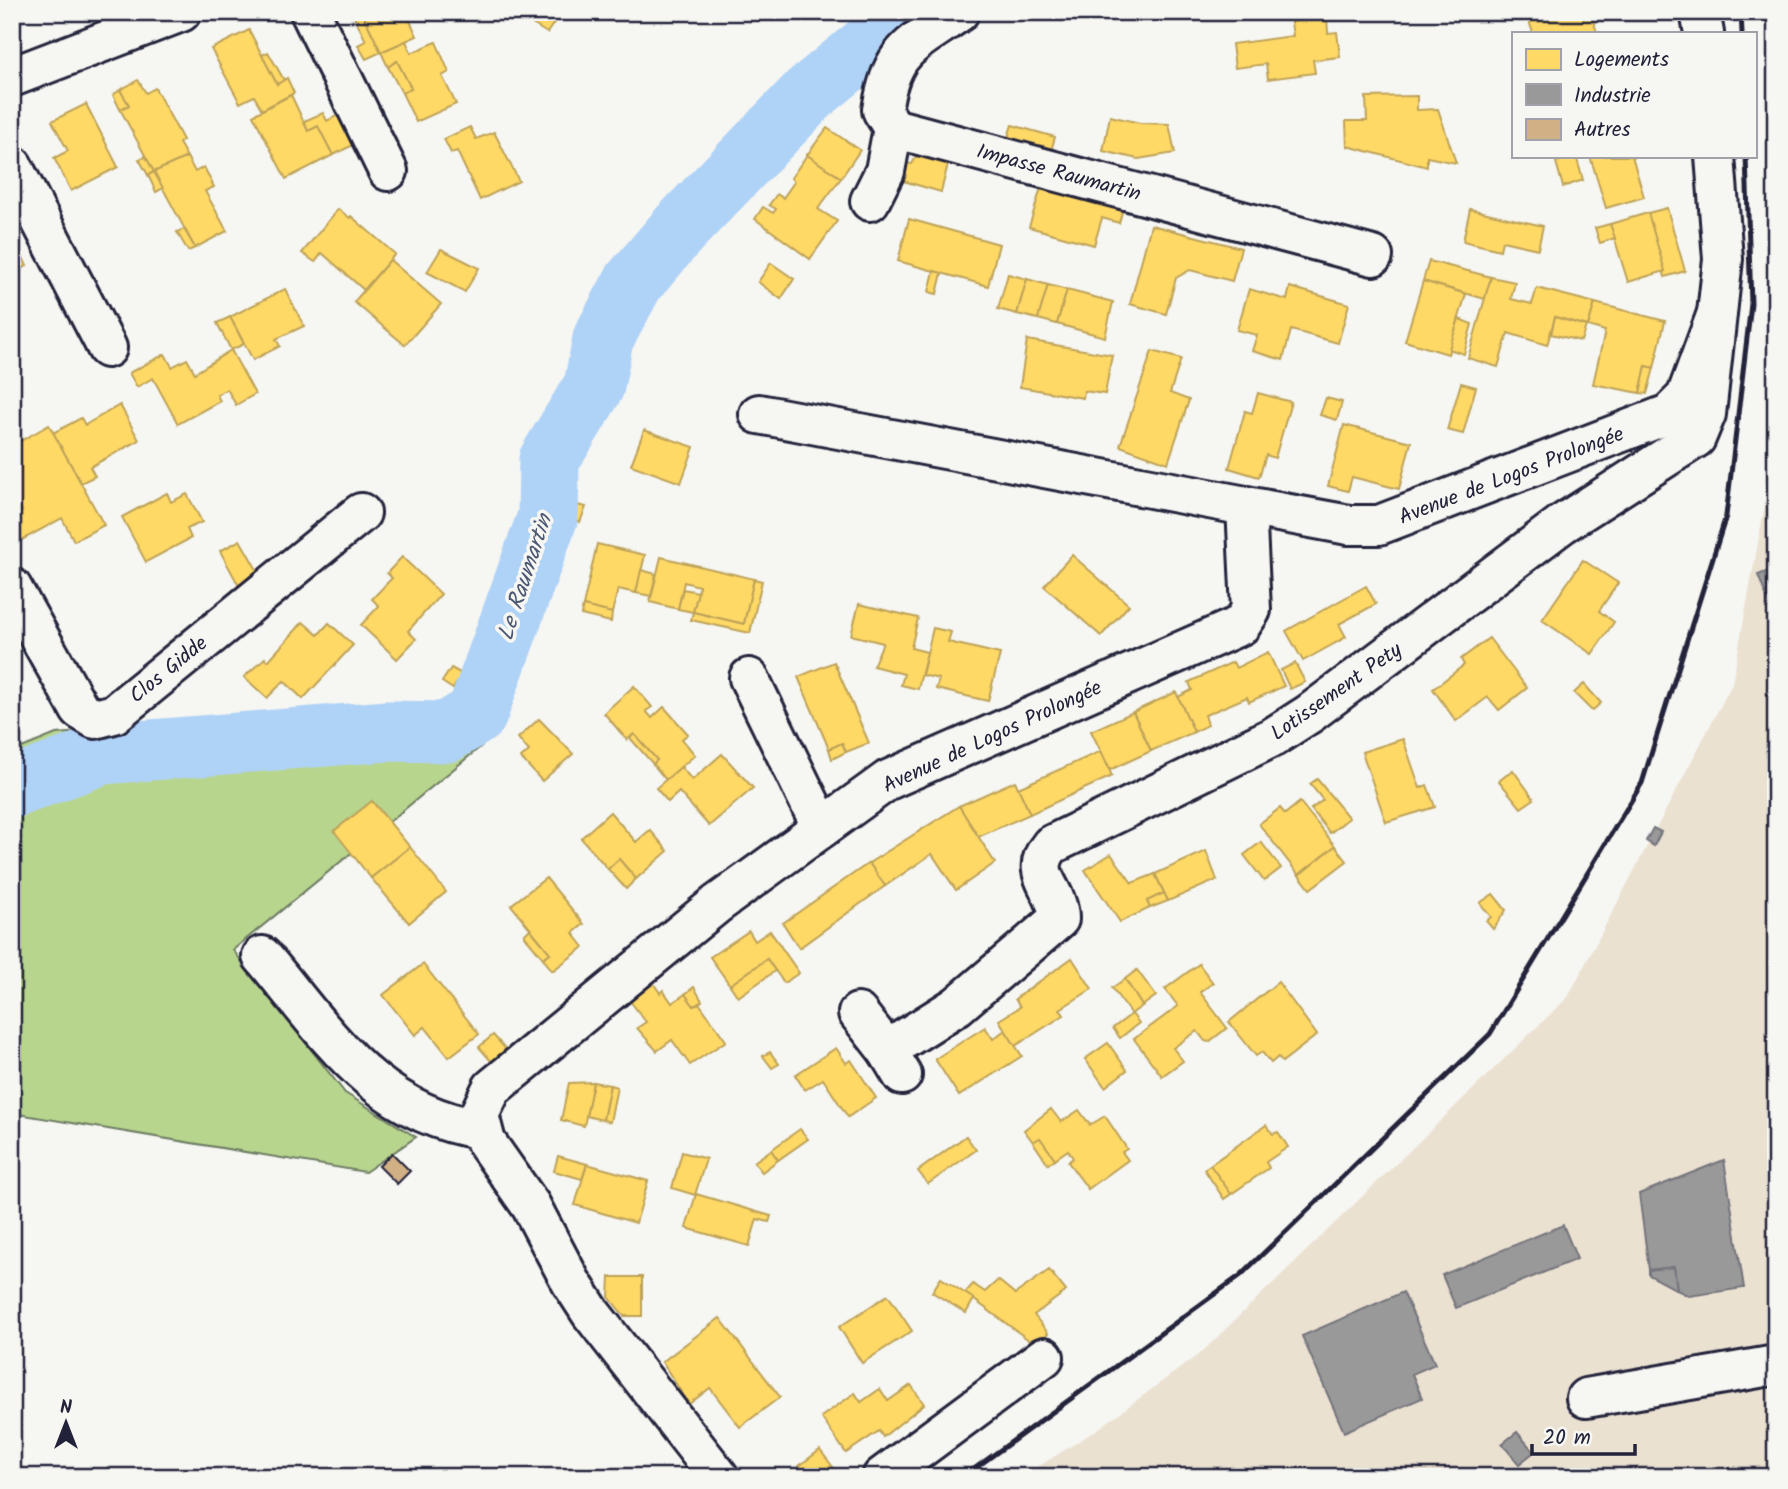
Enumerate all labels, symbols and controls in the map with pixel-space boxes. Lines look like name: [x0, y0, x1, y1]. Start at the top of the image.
legend: [1512, 32, 1756, 158]
text: Logements: [1574, 44, 1669, 77]
text: Industrie: [1574, 80, 1651, 113]
text: Autres: [1574, 114, 1630, 147]
street label: Impasse Raumartin: [973, 136, 1144, 211]
street label: Avenue de Logos Prolongée: [1394, 418, 1629, 535]
water label: Le Raumartin: [489, 508, 564, 645]
street label: Clos Gidde: [122, 628, 216, 712]
street label: Lotissement Pety: [1264, 634, 1410, 750]
street label: Avenue de Logos Prolongée: [877, 672, 1108, 803]
north arrow: [32, 1388, 102, 1458]
text: N: [60, 1393, 72, 1423]
scale bar: [1532, 1412, 1636, 1456]
text: 20 m: [1543, 1422, 1591, 1455]

